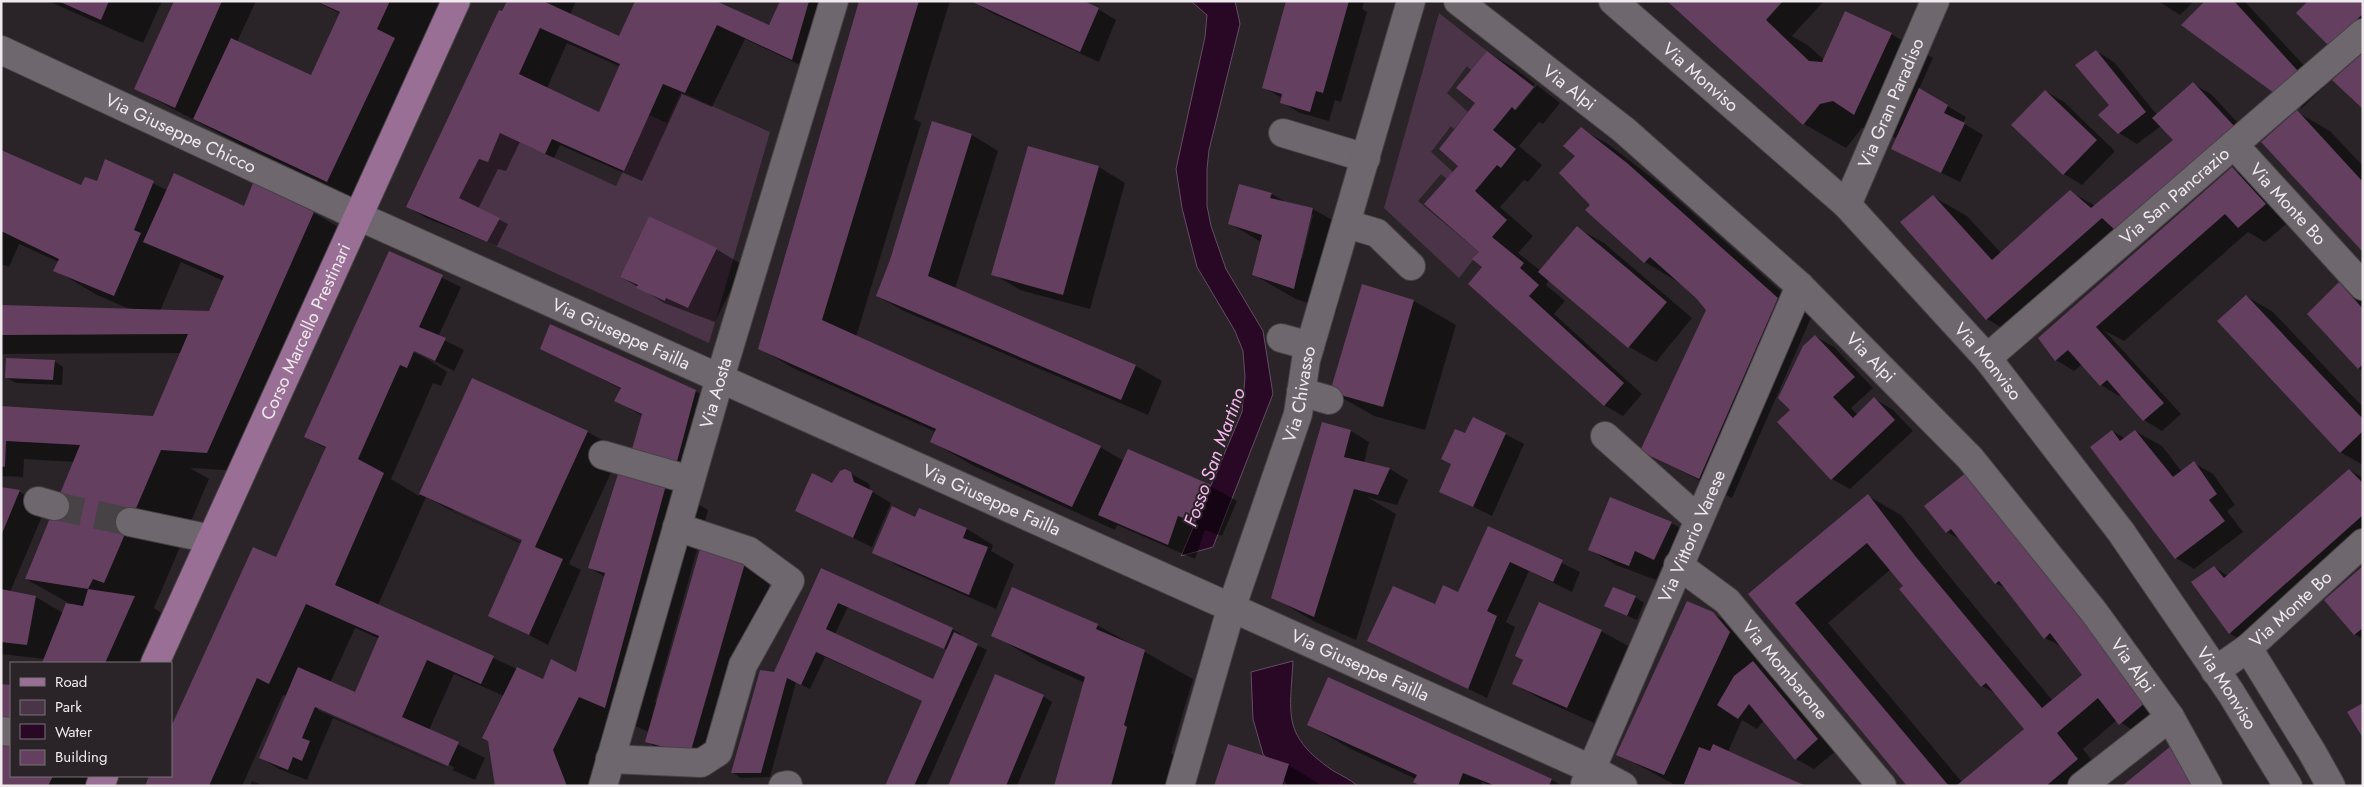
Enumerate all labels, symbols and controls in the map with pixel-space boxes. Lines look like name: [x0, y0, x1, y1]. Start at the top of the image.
street label: Via Gran Paradiso: [1851, 34, 1931, 172]
street label: Via Monviso: [1656, 36, 1745, 118]
street label: Via Alpi: [1537, 58, 1602, 117]
street label: Via Giuseppe Chicco: [101, 87, 261, 180]
street label: Via San Pancrazio: [2114, 141, 2235, 251]
street label: Via Monte Bo: [2244, 157, 2333, 251]
street label: Corso Marcello Prestinari: [254, 239, 357, 424]
street label: Via Giuseppe Failla: [548, 292, 694, 376]
street label: Via Monviso: [1948, 317, 2028, 406]
street label: Via Alpi: [1840, 326, 1902, 389]
street label: Via Chivasso: [1276, 343, 1322, 446]
street label: Via Aosta: [693, 354, 738, 431]
water label: Fosso San Martino: [1177, 384, 1252, 530]
street label: Via Giuseppe Failla: [918, 458, 1065, 543]
street label: Via Vittorio Varese: [1652, 466, 1732, 607]
street label: Via Monte Bo: [2244, 564, 2338, 654]
street label: Via Mombarone: [1736, 615, 1834, 725]
street label: Via Giuseppe Failla: [1287, 623, 1434, 708]
street label: Via Alpi: [2104, 633, 2161, 698]
street label: Via Monviso: [2190, 641, 2263, 735]
legend: [10, 662, 172, 777]
text: Road: [55, 671, 87, 693]
text: Park: [55, 696, 82, 718]
text: Water: [55, 721, 93, 743]
text: Building: [55, 746, 107, 768]

